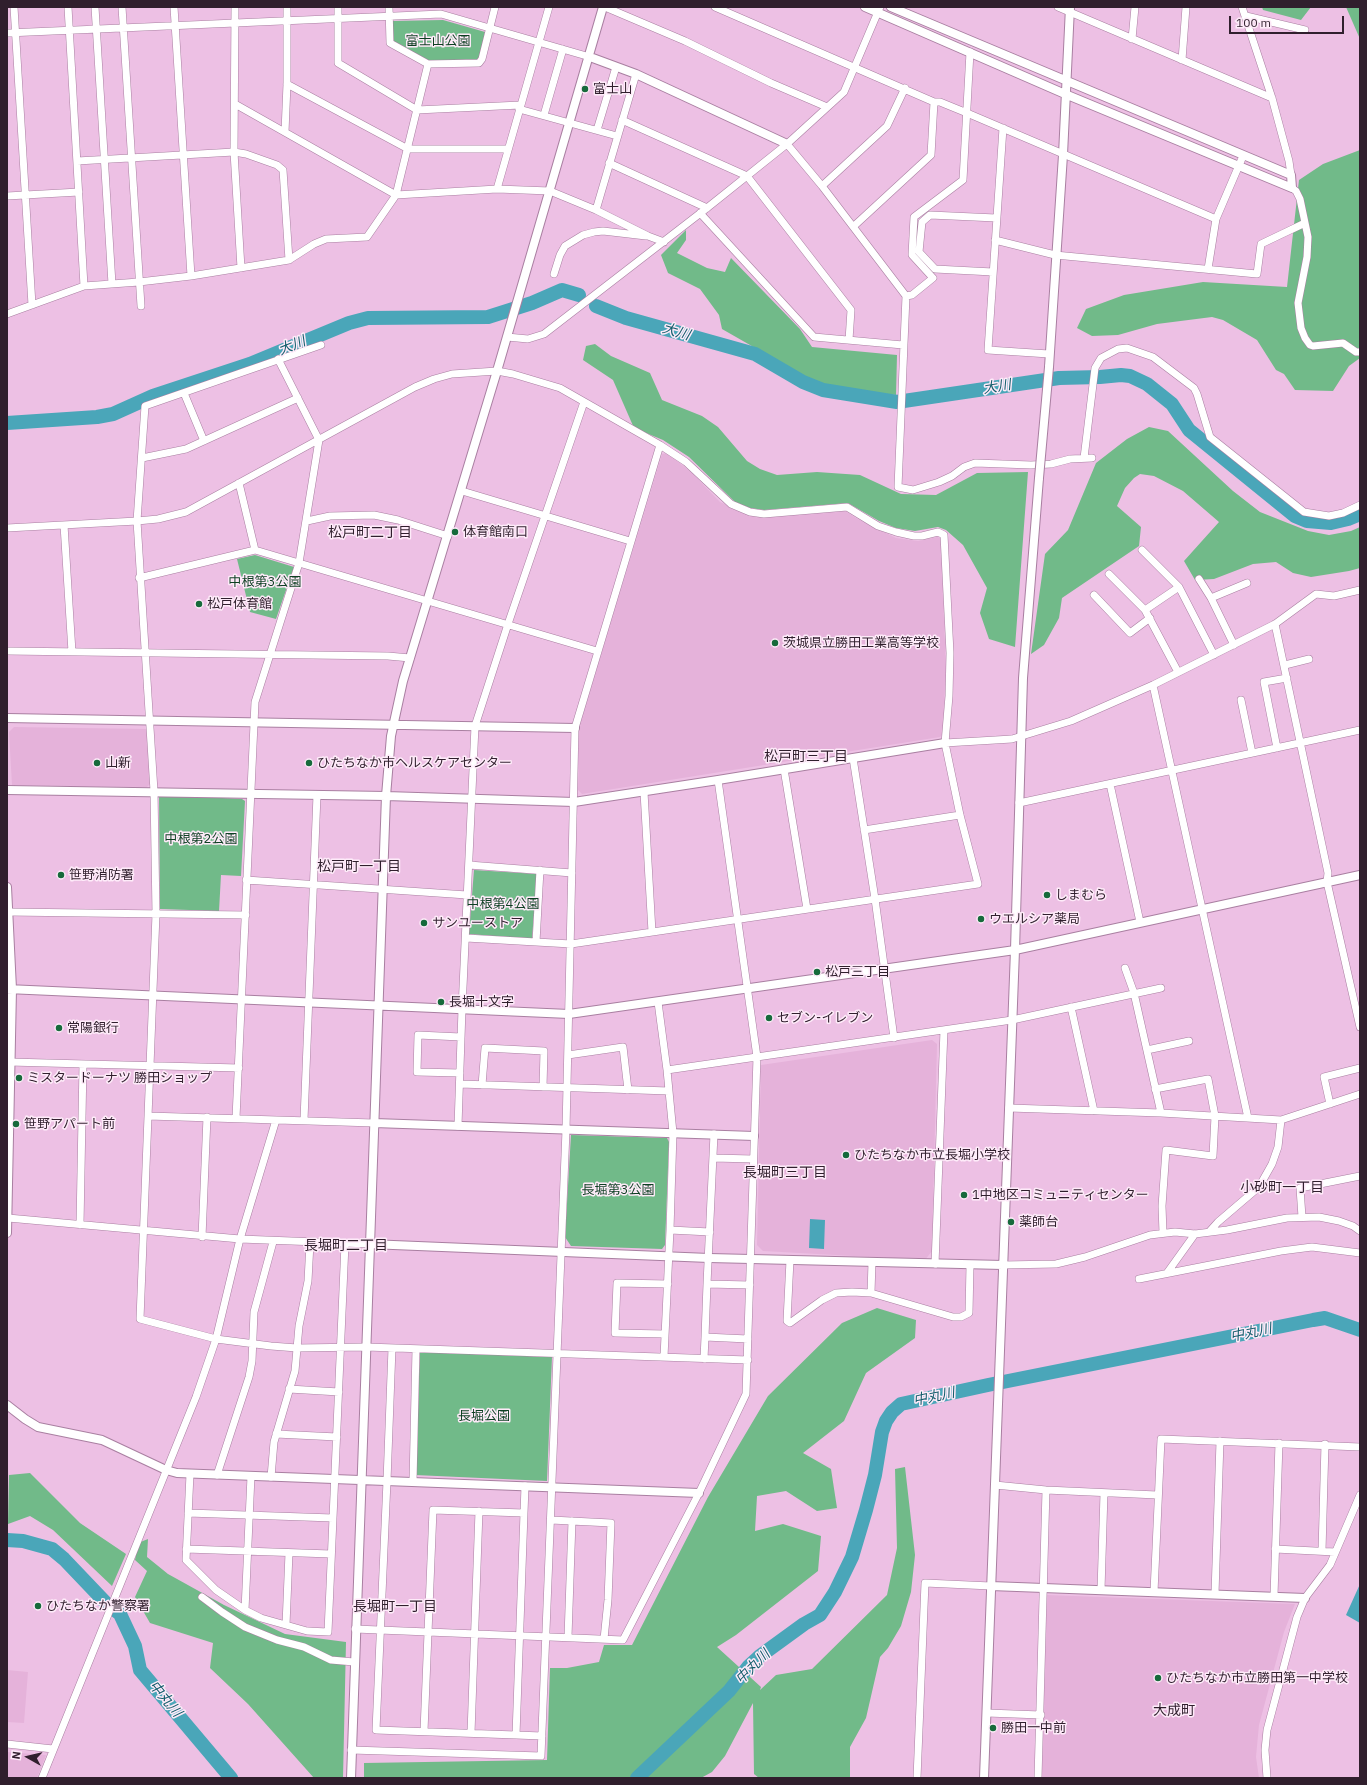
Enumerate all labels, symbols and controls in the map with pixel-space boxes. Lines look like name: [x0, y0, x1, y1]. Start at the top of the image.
scale bar: [1231, 8, 1346, 34]
text: 100 m: [1236, 15, 1271, 30]
park label: 富士山公園: [406, 33, 470, 49]
place label: 富士山: [593, 81, 632, 97]
marker: 富士山: [580, 84, 590, 94]
water label: 大川: [660, 320, 692, 344]
water label: 大川: [276, 333, 308, 359]
water label: 大川: [982, 377, 1012, 397]
place label: 体育館南口: [463, 524, 528, 540]
district label: 松戸町二丁目: [328, 525, 412, 541]
marker: 体育館南口: [450, 527, 460, 537]
park label: 中根第3公園: [229, 574, 301, 590]
place label: 松戸体育館: [207, 596, 272, 612]
marker: 松戸体育館: [194, 599, 204, 609]
place label: 茨城県立勝田工業高等学校: [783, 635, 939, 651]
marker: 茨城県立勝田工業高等学校: [770, 638, 780, 648]
district label: 松戸町三丁目: [764, 749, 848, 765]
place label: 山新: [105, 755, 131, 771]
place label: ひたちなか市ヘルスケアセンター: [317, 755, 512, 771]
marker: 山新: [92, 758, 102, 768]
marker: ひたちなか市ヘルスケアセンター: [304, 758, 314, 768]
park label: 中根第2公園: [165, 831, 237, 847]
district label: 松戸町一丁目: [317, 859, 401, 875]
place label: 笹野消防署: [69, 867, 134, 883]
marker: 笹野消防署: [56, 870, 66, 880]
place label: しまむら: [1055, 887, 1107, 903]
marker: しまむら: [1042, 890, 1052, 900]
park label: 中根第4公園: [467, 896, 539, 912]
place label: ウエルシア薬局: [989, 911, 1080, 927]
marker: ウエルシア薬局: [976, 914, 986, 924]
place label: サンユーストア: [432, 915, 523, 931]
marker: サンユーストア: [419, 918, 429, 928]
place label: 松戸三丁目: [825, 964, 890, 980]
marker: 松戸三丁目: [812, 967, 822, 977]
place label: 長堀十文字: [449, 994, 514, 1010]
marker: 長堀十文字: [436, 997, 446, 1007]
place label: セブン-イレブン: [777, 1010, 873, 1026]
marker: セブン-イレブン: [764, 1013, 774, 1023]
place label: 常陽銀行: [67, 1020, 119, 1036]
marker: 常陽銀行: [54, 1023, 64, 1033]
place label: ミスタードーナツ 勝田ショップ: [27, 1070, 212, 1086]
marker: ミスタードーナツ 勝田ショップ: [14, 1073, 24, 1083]
place label: 笹野アパート前: [24, 1116, 115, 1132]
marker: 笹野アパート前: [11, 1119, 21, 1129]
place label: ひたちなか市立長堀小学校: [854, 1147, 1010, 1163]
marker: ひたちなか市立長堀小学校: [841, 1150, 851, 1160]
district label: 長堀町三丁目: [743, 1165, 827, 1181]
district label: 小砂町一丁目: [1240, 1180, 1324, 1196]
park label: 長堀第3公園: [582, 1182, 654, 1198]
place label: 1中地区コミュニティセンター: [972, 1187, 1149, 1203]
marker: 1中地区コミュニティセンター: [959, 1190, 969, 1200]
place label: 薬師台: [1019, 1214, 1058, 1230]
marker: 薬師台: [1006, 1217, 1016, 1227]
district label: 長堀町二丁目: [304, 1238, 388, 1254]
water label: 中丸川: [1229, 1320, 1273, 1346]
water label: 中丸川: [912, 1384, 956, 1410]
park label: 長堀公園: [458, 1408, 510, 1424]
place label: ひたちなか警察署: [46, 1598, 150, 1614]
district label: 長堀町一丁目: [353, 1599, 437, 1615]
marker: ひたちなか警察署: [33, 1601, 43, 1611]
water label: 中丸川: [732, 1646, 774, 1688]
place label: ひたちなか市立勝田第一中学校: [1166, 1670, 1348, 1686]
marker: ひたちなか市立勝田第一中学校: [1153, 1673, 1163, 1683]
water label: 中丸川: [145, 1678, 185, 1720]
district label: 大成町: [1153, 1703, 1195, 1719]
place label: 勝田一中前: [1001, 1720, 1066, 1736]
marker: 勝田一中前: [988, 1723, 998, 1733]
north arrow: [8, 1737, 48, 1777]
text: N: [9, 1750, 24, 1760]

